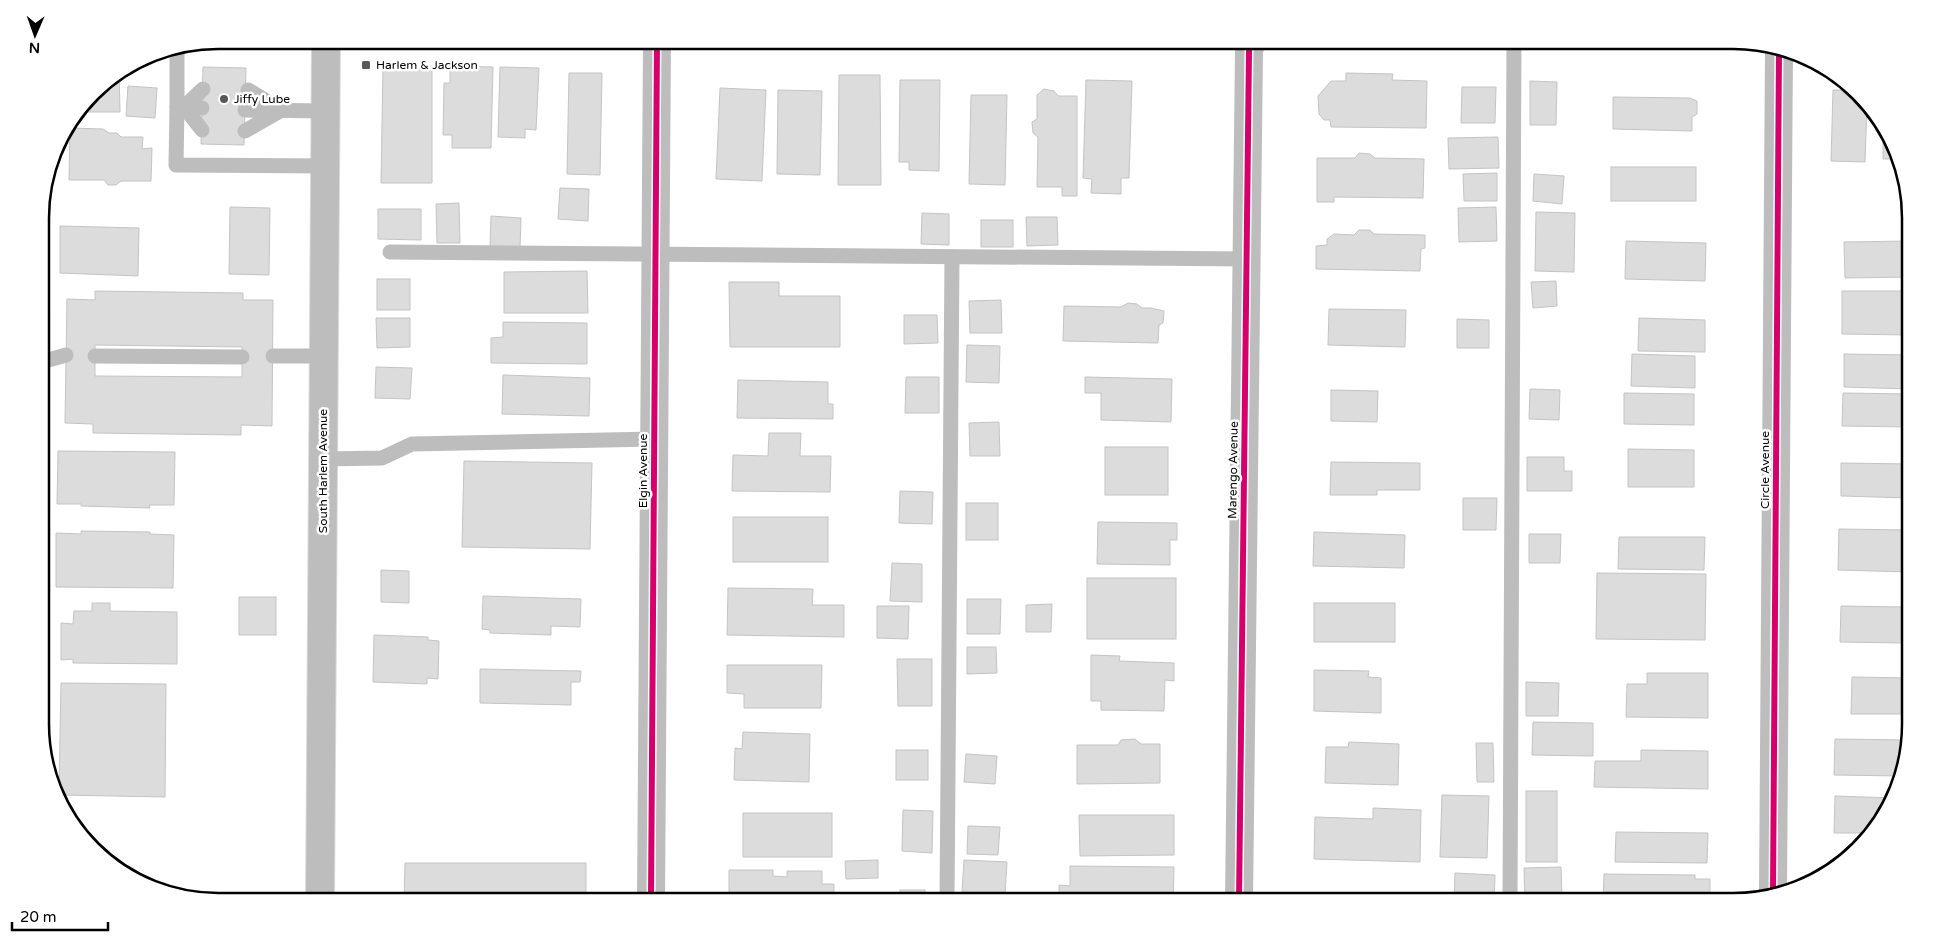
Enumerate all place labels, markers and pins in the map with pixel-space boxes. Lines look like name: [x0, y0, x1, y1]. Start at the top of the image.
place label: Harlem & Jackson: [376, 58, 478, 72]
marker: Harlem & Jackson: [360, 59, 372, 71]
place label: Jiffy Lube: [234, 92, 290, 106]
marker: Jiffy Lube: [218, 93, 230, 105]

